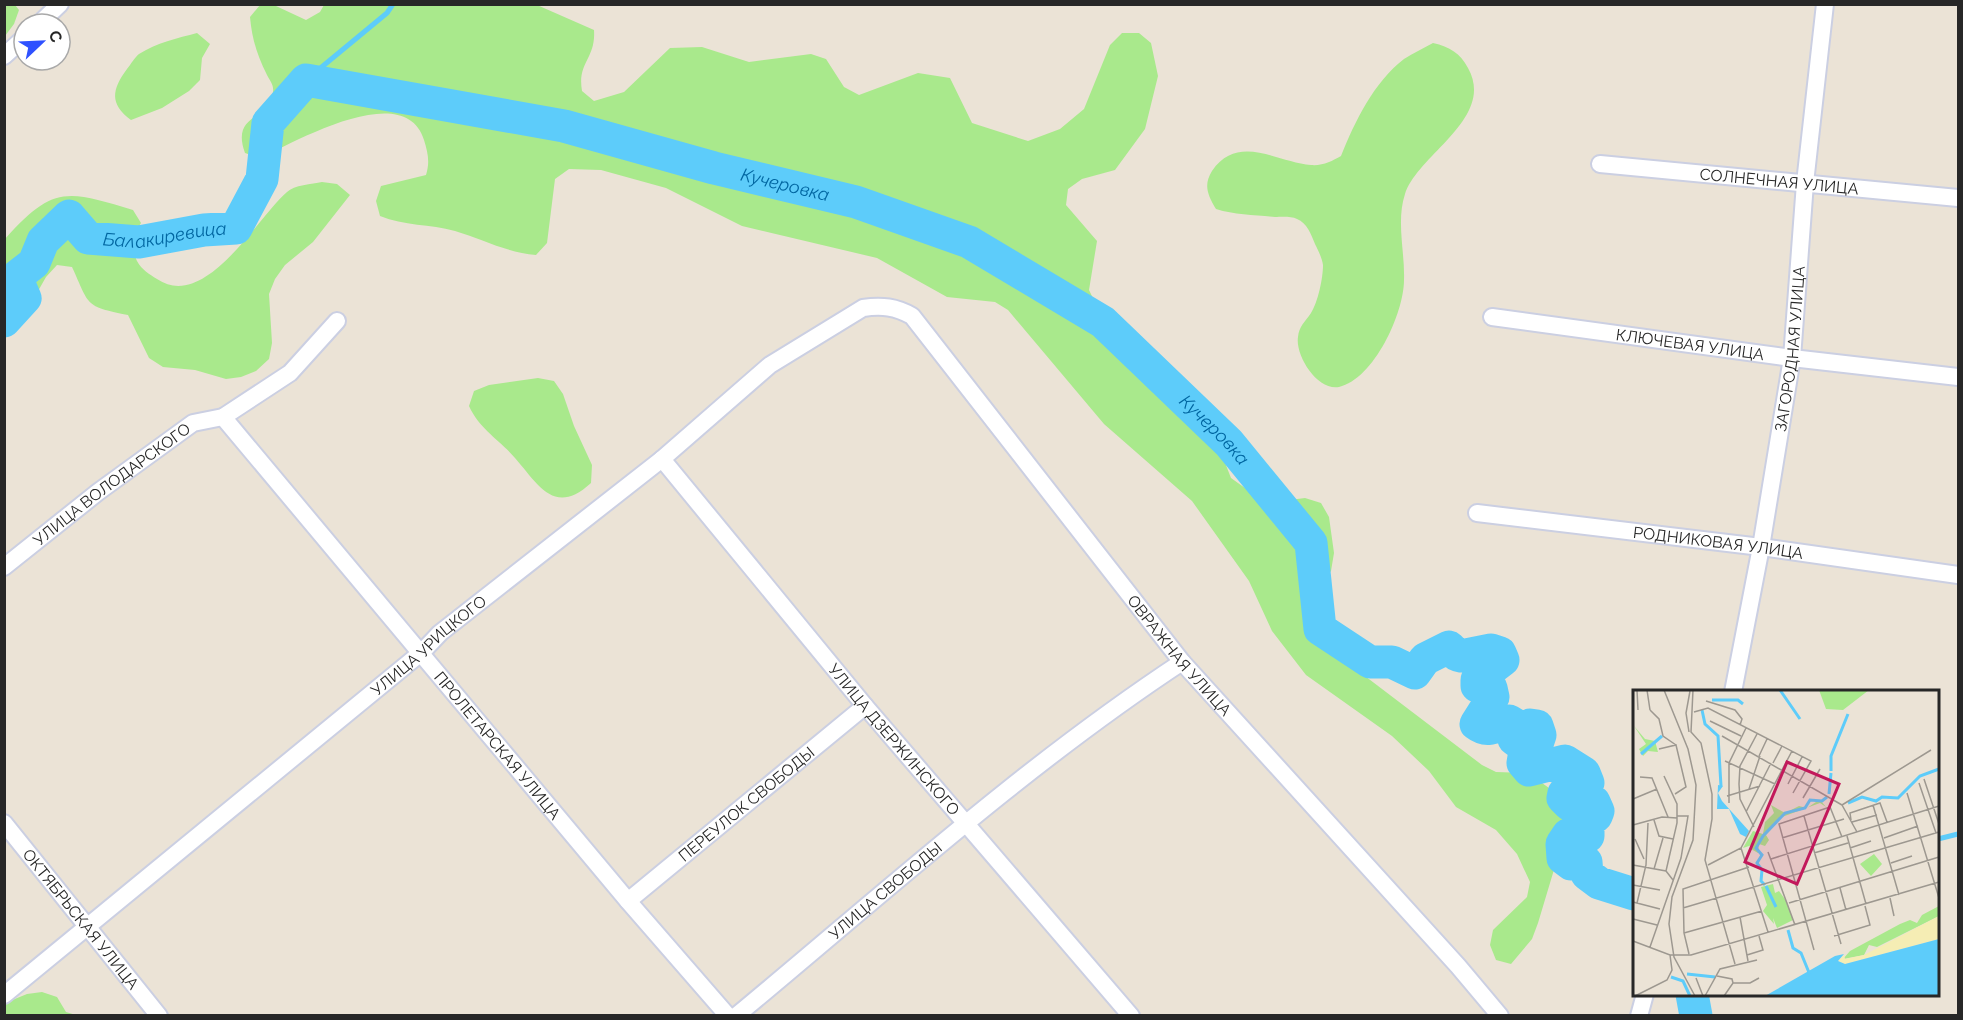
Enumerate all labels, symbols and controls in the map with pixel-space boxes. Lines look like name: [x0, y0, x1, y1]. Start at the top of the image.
north arrow: [12, 12, 72, 72]
text: С: [44, 28, 66, 45]
water label: Кучеровка: [739, 164, 832, 205]
street label: СОЛНЕЧНАЯ УЛИЦА: [1699, 165, 1860, 199]
water label: Балакиревица: [102, 218, 227, 253]
street label: ЗАГОРОДНАЯ УЛИЦА: [1771, 265, 1809, 433]
street label: КЛЮЧЕВАЯ УЛИЦА: [1615, 325, 1766, 364]
water label: Кучеровка: [1175, 390, 1254, 469]
street label: УЛИЦА ВОЛОДАРСКОГО: [30, 419, 194, 550]
street label: РОДНИКОВАЯ УЛИЦА: [1632, 523, 1805, 563]
street label: УЛИЦА УРИЦКОГО: [367, 591, 490, 700]
street label: ОВРАЖНАЯ УЛИЦА: [1123, 591, 1235, 720]
street label: УЛИЦА ДЗЕРЖИНСКОГО: [824, 660, 963, 819]
street label: ПРОЛЕТАРСКАЯ УЛИЦА: [430, 668, 565, 823]
inset map: [1633, 690, 1939, 996]
street label: ПЕРЕУЛОК СВОБОДЫ: [675, 743, 818, 866]
street label: УЛИЦА СВОБОДЫ: [825, 838, 946, 944]
street label: ОКТЯБРЬСКАЯ УЛИЦА: [19, 845, 143, 993]

